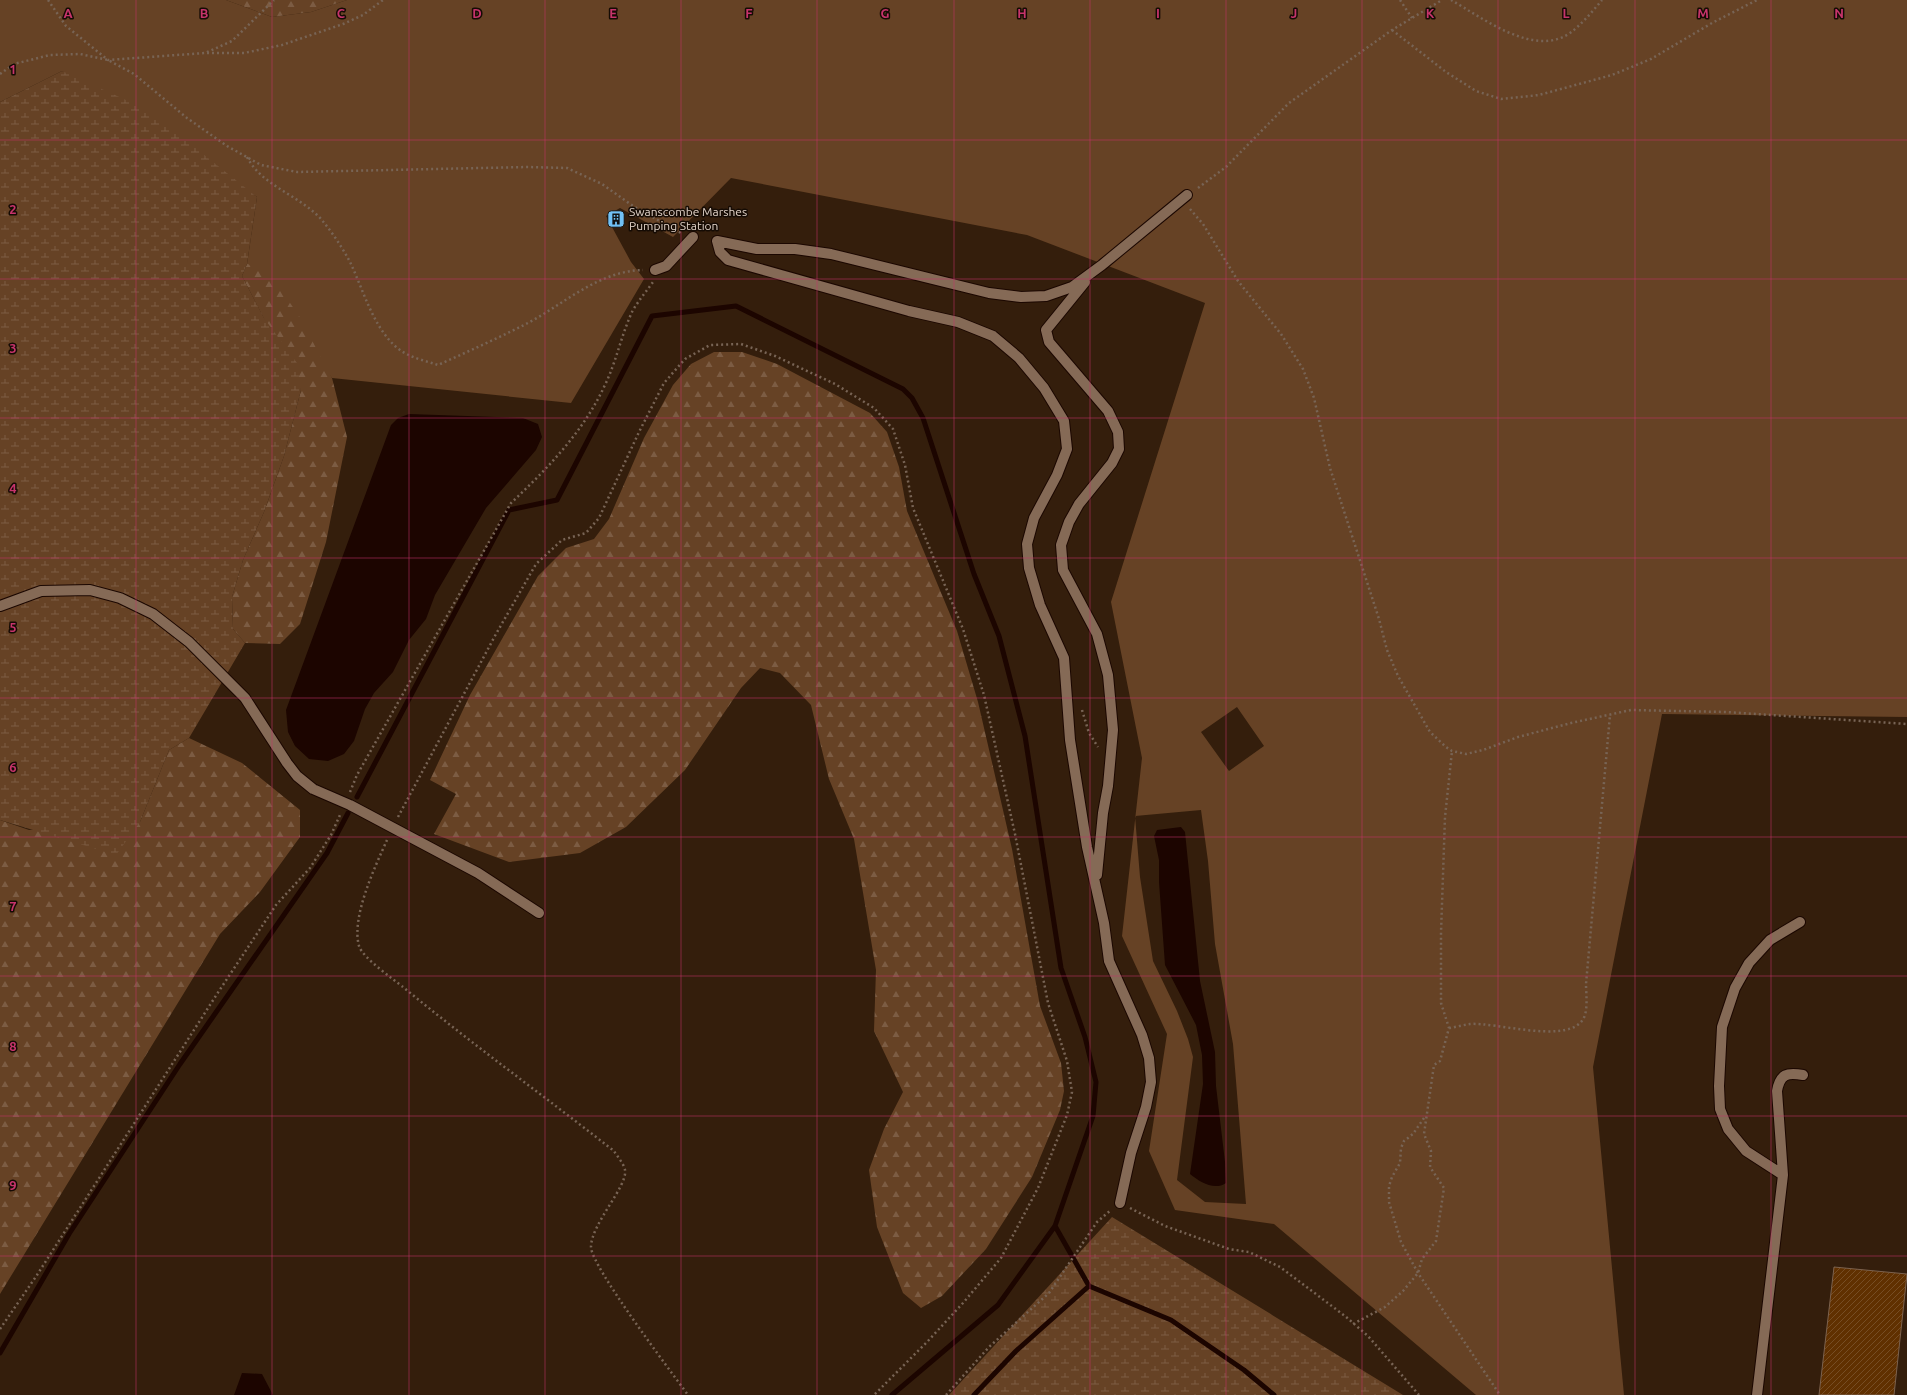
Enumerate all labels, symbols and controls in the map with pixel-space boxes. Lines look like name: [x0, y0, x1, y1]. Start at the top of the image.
text: A: [63, 6, 73, 20]
text: B: [200, 6, 209, 20]
text: C: [337, 6, 346, 20]
text: D: [472, 6, 482, 20]
text: E: [609, 6, 617, 20]
text: F: [745, 6, 753, 20]
text: G: [881, 6, 890, 20]
text: H: [1017, 6, 1027, 20]
text: I: [1156, 6, 1160, 20]
text: J: [1291, 6, 1297, 20]
text: K: [1426, 6, 1435, 20]
text: L: [1562, 6, 1570, 20]
text: M: [1697, 6, 1709, 20]
text: N: [1834, 6, 1844, 20]
text: 1: [9, 62, 17, 76]
text: 2: [9, 202, 17, 216]
place label: Swanscombe Marshes Pumping Station: [629, 205, 747, 232]
building icon: Swanscombe Marshes Pumping Station: [606, 209, 626, 229]
text: 3: [9, 341, 17, 355]
text: 4: [9, 481, 17, 495]
text: 5: [9, 620, 17, 634]
text: 6: [9, 760, 17, 774]
text: 7: [9, 899, 17, 913]
text: 8: [9, 1039, 17, 1053]
text: 9: [9, 1178, 17, 1192]

